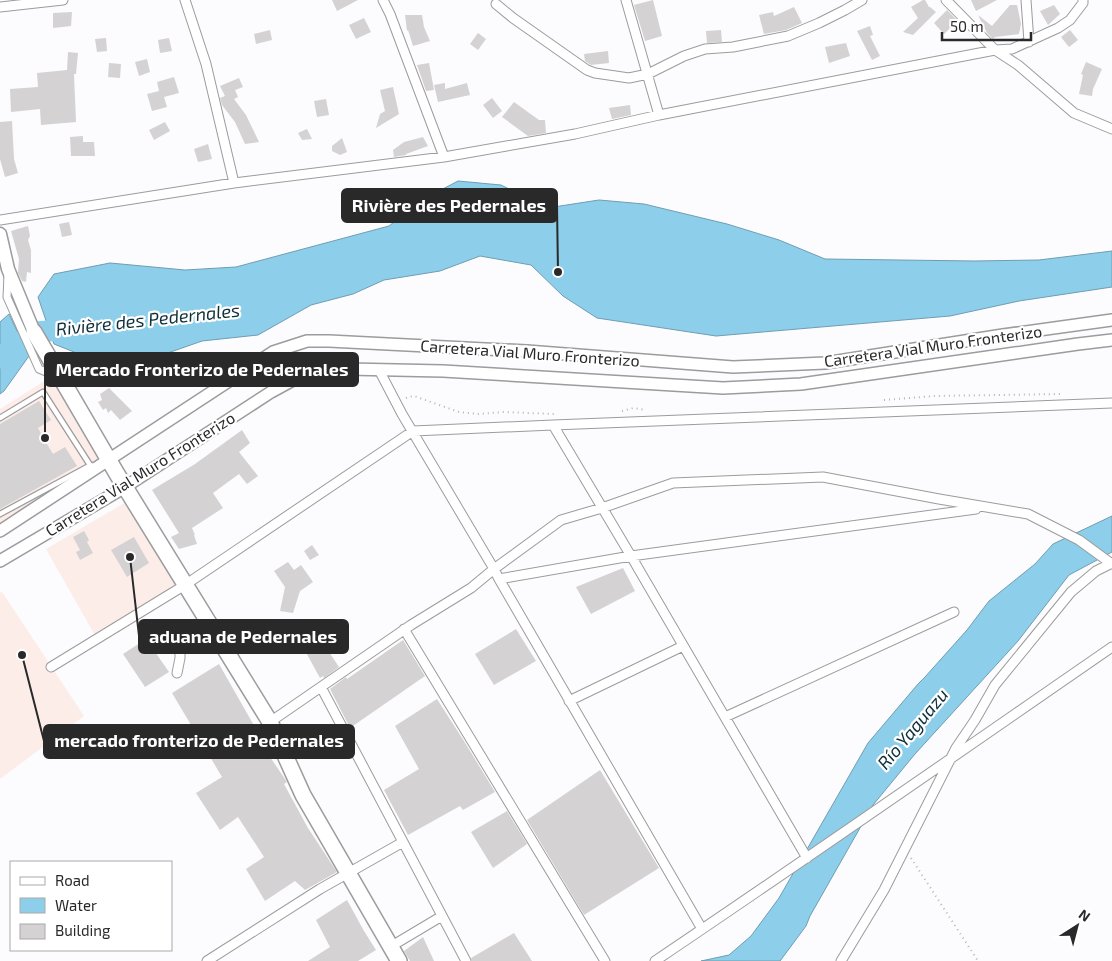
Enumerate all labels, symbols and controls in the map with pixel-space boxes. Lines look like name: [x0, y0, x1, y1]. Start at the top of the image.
scale bar: [942, 10, 1031, 42]
text: 50 m: [950, 17, 984, 35]
callout: Rivière des Pedernales: [342, 189, 557, 222]
text: Rivière des Pedernales: [352, 194, 546, 216]
water label: Rivière des Pedernales: [55, 298, 241, 340]
street label: Carretera Vial Muro Fronterizo: [823, 321, 1043, 370]
street label: Carretera Vial Muro Fronterizo: [420, 335, 640, 370]
callout: Mercado Fronterizo de Pedernales: [45, 353, 358, 386]
text: Mercado Fronterizo de Pedernales: [56, 358, 348, 380]
street label: Carretera Vial Muro Fronterizo: [41, 407, 238, 540]
callout: aduana de Pedernales: [139, 620, 348, 653]
text: aduana de Pedernales: [149, 625, 337, 647]
water label: Río Yaguazu: [872, 683, 952, 773]
callout: mercado fronterizo de Pedernales: [44, 725, 354, 758]
text: mercado fronterizo de Pedernales: [54, 729, 344, 751]
legend: [10, 861, 172, 951]
text: Road: [55, 871, 90, 889]
text: Water: [55, 896, 97, 914]
north arrow: [1052, 901, 1102, 951]
text: N: [1076, 905, 1094, 925]
text: Building: [55, 921, 111, 939]

